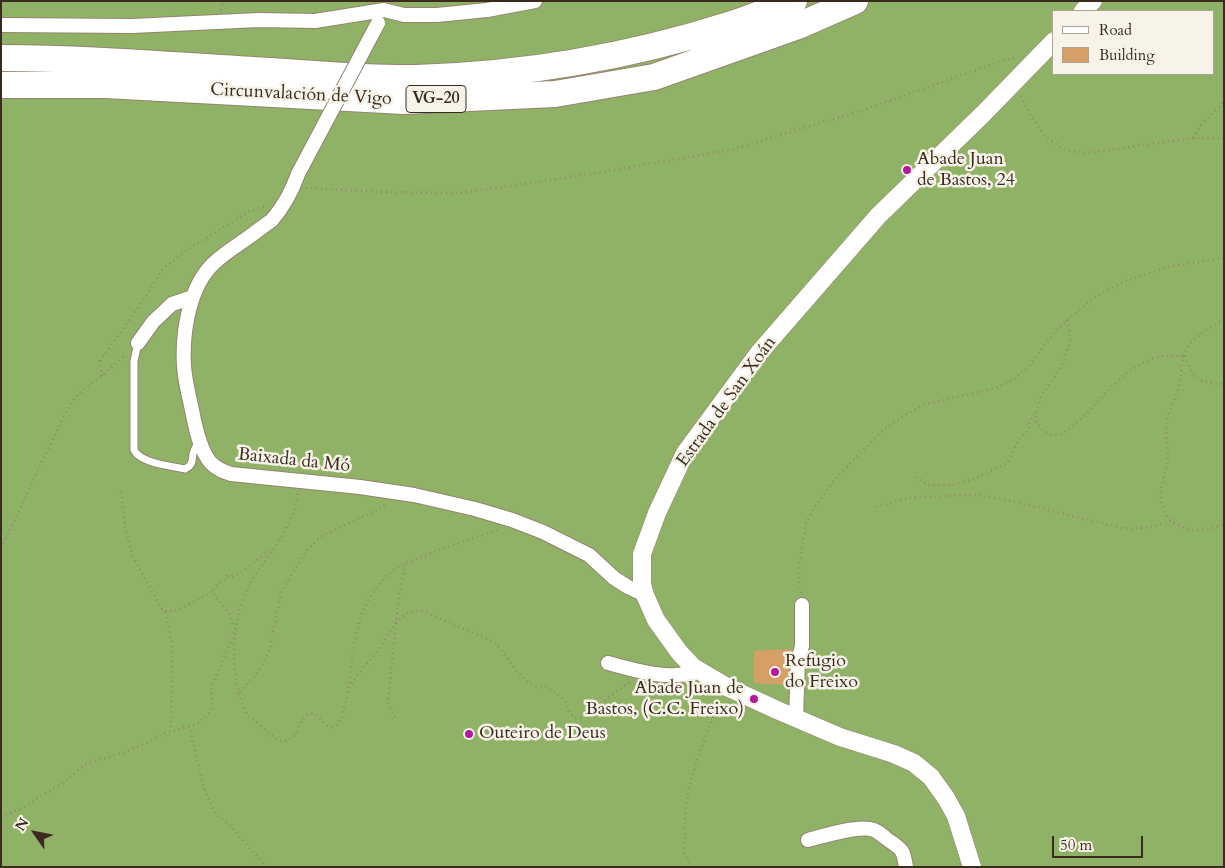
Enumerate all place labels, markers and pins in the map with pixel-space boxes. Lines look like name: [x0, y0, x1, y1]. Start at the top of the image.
place label: Abade Juan de Bastos, 24: [917, 149, 1015, 192]
marker: Abade Juan de Bastos, 24: [901, 164, 913, 176]
place label: Refugio do Freixo: [785, 651, 858, 694]
marker: Refugio do Freixo: [769, 666, 781, 678]
place label: Abade Juan de Bastos, (C.C. Freixo): [585, 678, 744, 721]
marker: Abade Juan de Bastos, (C.C. Freixo): [748, 693, 760, 705]
place label: Outeiro de Deus: [479, 723, 606, 745]
marker: Outeiro de Deus: [463, 728, 475, 740]

